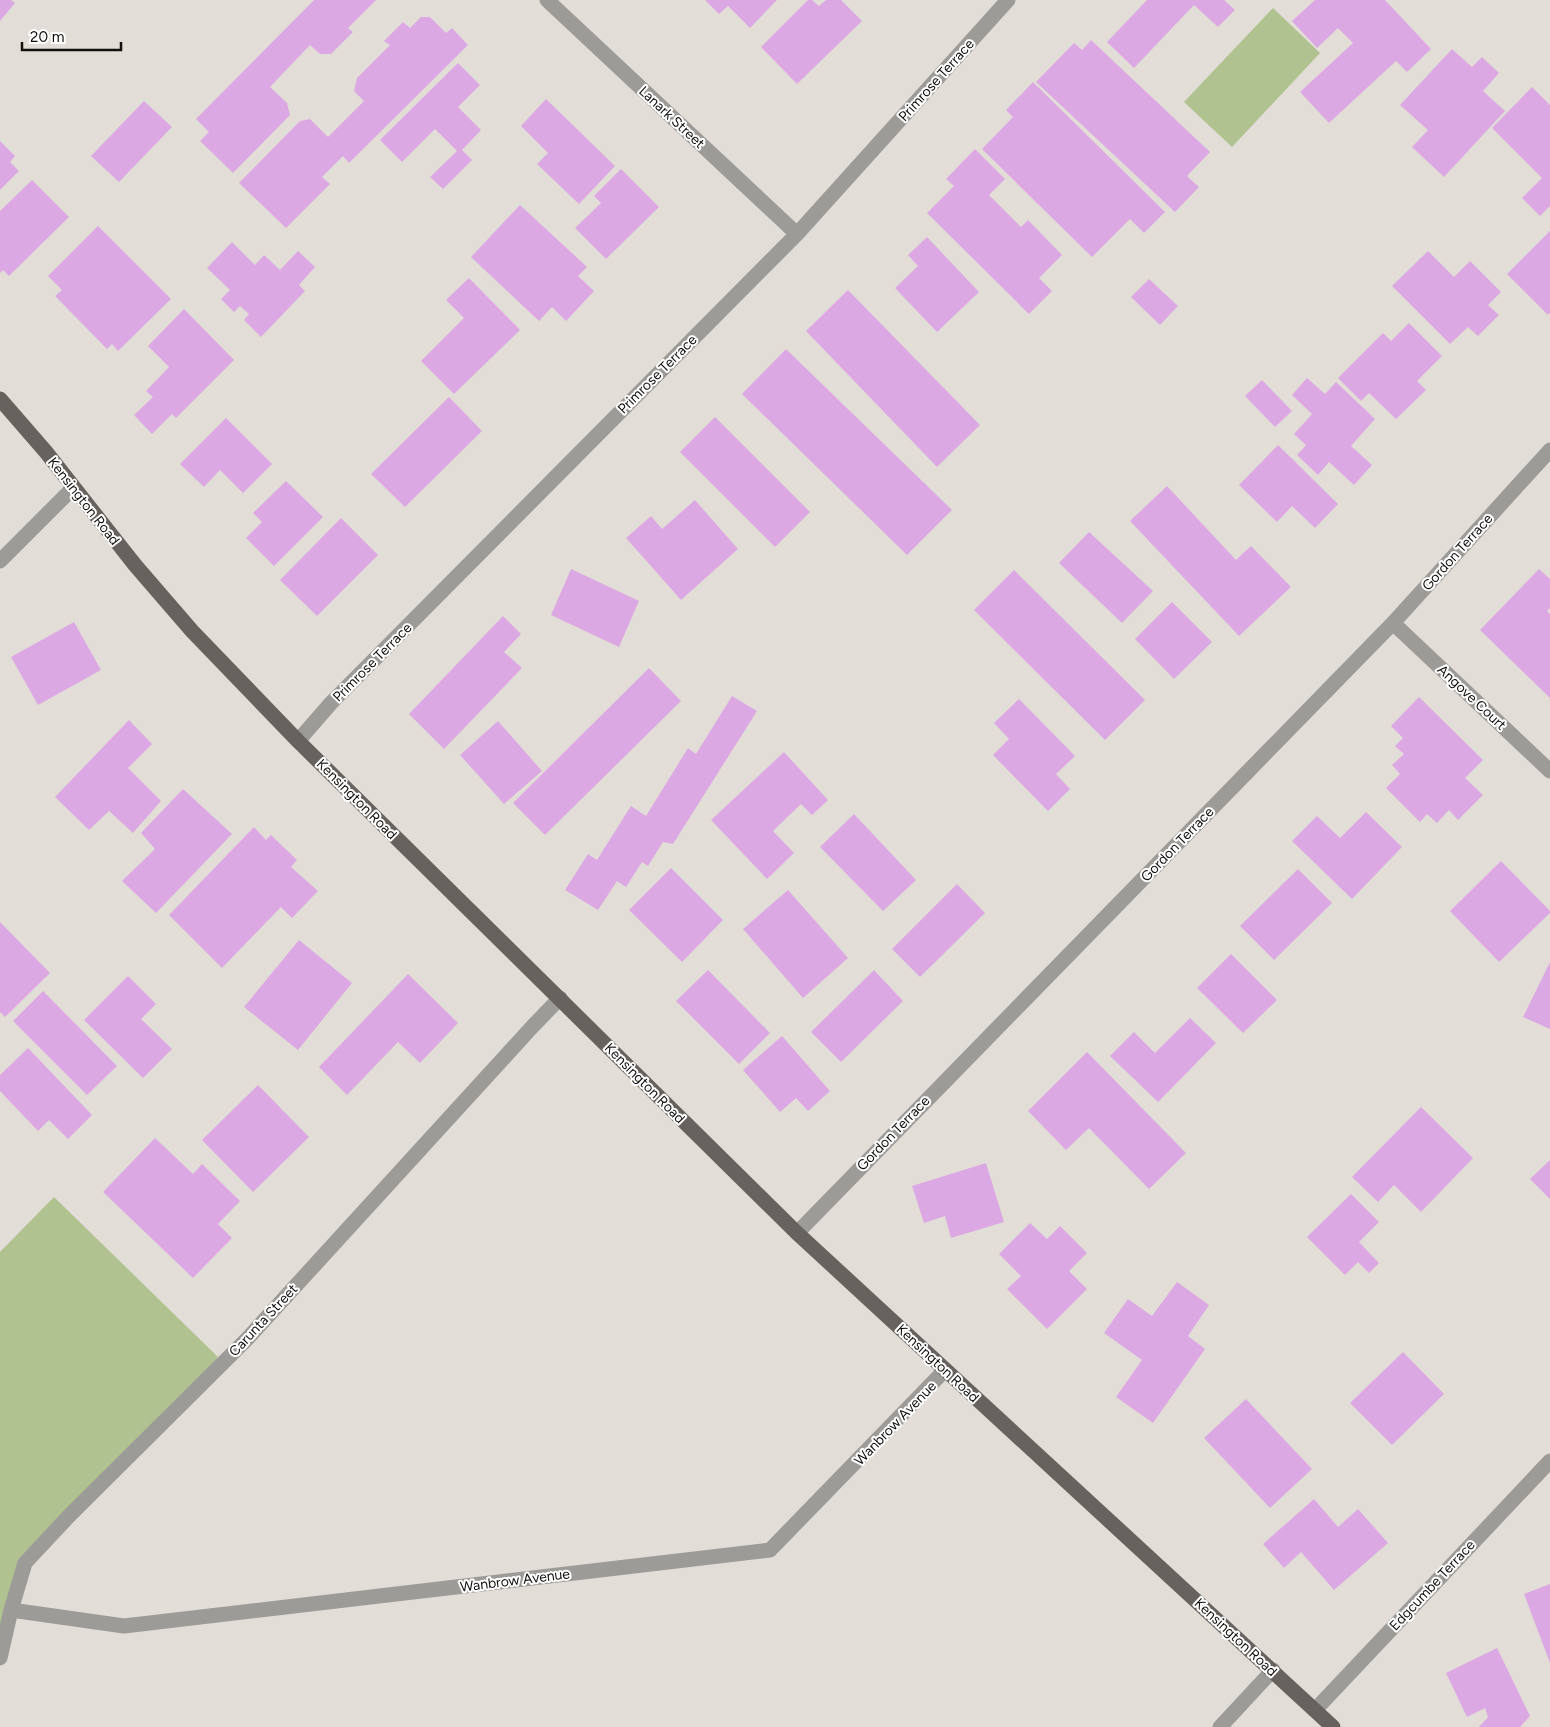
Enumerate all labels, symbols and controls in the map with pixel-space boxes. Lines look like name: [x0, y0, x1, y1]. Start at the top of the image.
scale bar: [22, 20, 121, 52]
text: 20 m: [30, 28, 64, 46]
street label: Primrose Terrace: [895, 35, 978, 125]
street label: Lanark Street: [635, 83, 708, 152]
street label: Primrose Terrace: [614, 331, 701, 417]
street label: Kensington Road: [44, 454, 123, 549]
street label: Gordon Terrace: [1418, 510, 1497, 594]
street label: Primrose Terrace: [329, 619, 416, 705]
street label: Angove Court: [1434, 661, 1510, 733]
street label: Kensington Road: [313, 756, 400, 843]
street label: Gordon Terrace: [1137, 803, 1218, 885]
street label: Kensington Road: [601, 1040, 688, 1127]
street label: Gordon Terrace: [853, 1092, 934, 1174]
street label: Carunta Street: [226, 1281, 301, 1360]
street label: Kensington Road: [893, 1321, 982, 1406]
street label: Wanbrow Avenue: [851, 1377, 940, 1469]
street label: Edgcumbe Terrace: [1386, 1536, 1479, 1634]
street label: Wanbrow Avenue: [459, 1565, 571, 1596]
street label: Kensington Road: [1191, 1595, 1280, 1680]

